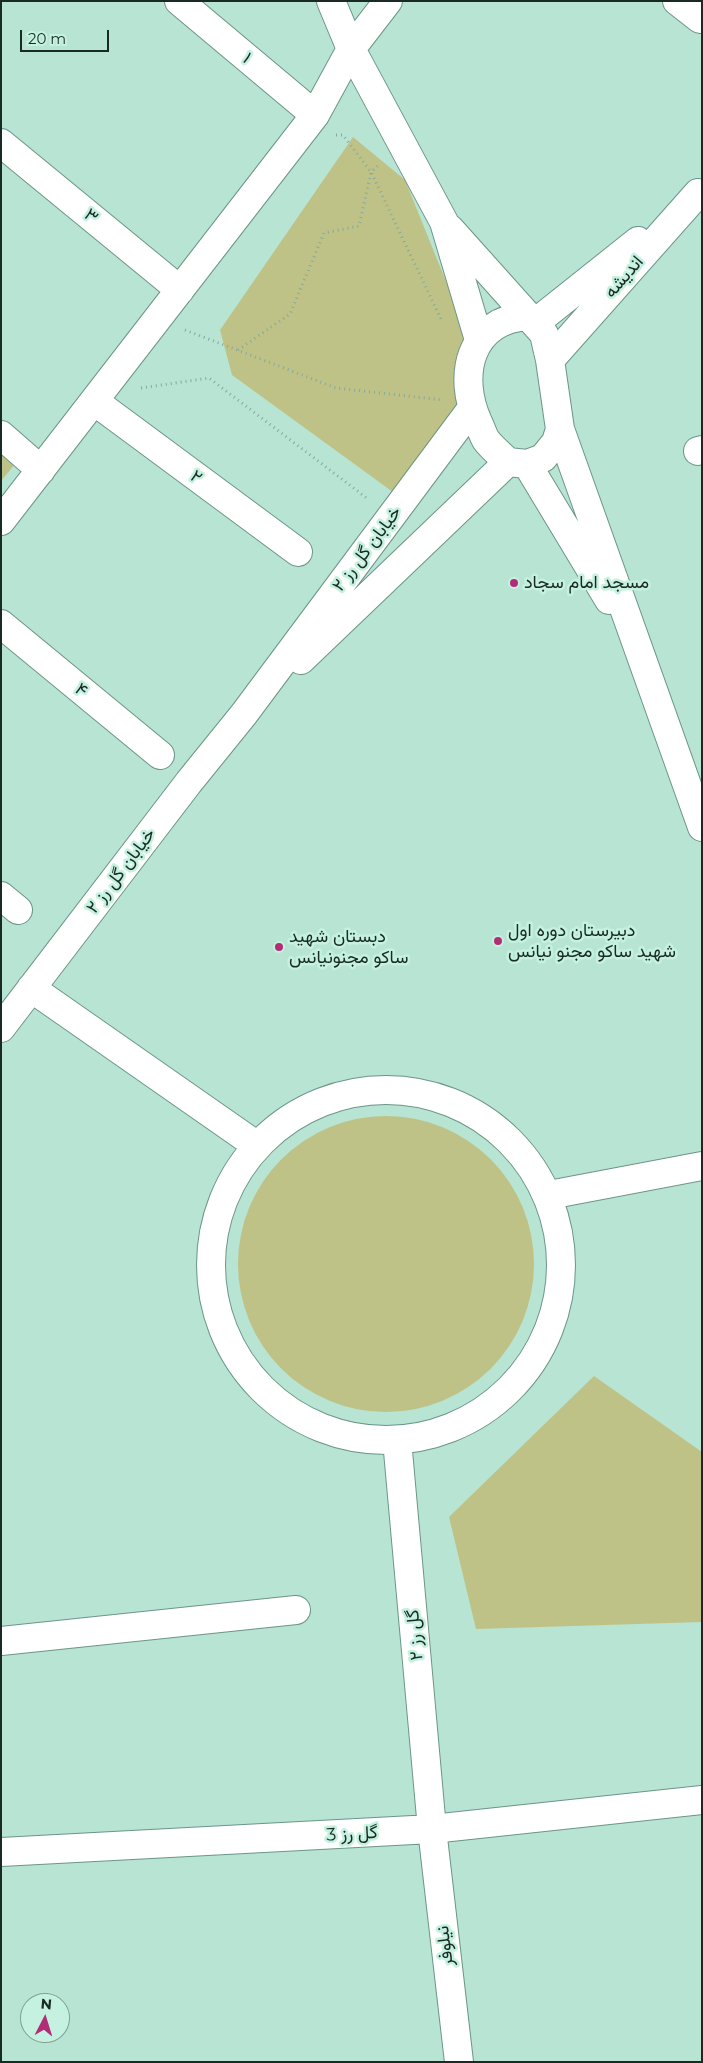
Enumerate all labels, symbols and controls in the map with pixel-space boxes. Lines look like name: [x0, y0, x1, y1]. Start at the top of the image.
scale bar: [22, 20, 111, 52]
text: 20 m: [28, 29, 66, 48]
street label: ۱: [238, 48, 256, 68]
street label: ۳: [80, 204, 102, 228]
street label: اندیشه: [600, 251, 648, 303]
street label: ۲: [186, 466, 206, 488]
street label: خیابان گل رز ۲: [328, 502, 406, 596]
place label: مسجد امام سجاد: [524, 572, 649, 594]
marker: مسجد امام سجاد: [508, 577, 520, 589]
street label: ۴: [70, 678, 92, 702]
street label: خیابان گل رز ۲: [82, 824, 160, 918]
place label: دبیرستان دوره اول شهید ساکو مجنو نیانس: [508, 920, 676, 962]
place label: دبستان شهید ساکو مجنونیانس: [289, 926, 408, 969]
marker: دبیرستان دوره اول شهید ساکو مجنو نیانس: [492, 935, 504, 947]
marker: دبستان شهید ساکو مجنونیانس: [273, 941, 285, 953]
street label: ۲ گل رز: [402, 1609, 428, 1661]
street label: گل رز 3: [326, 1822, 378, 1846]
street label: نیلوفر: [432, 1925, 458, 1967]
north arrow: [20, 1993, 70, 2043]
text: N: [40, 1995, 53, 2014]

